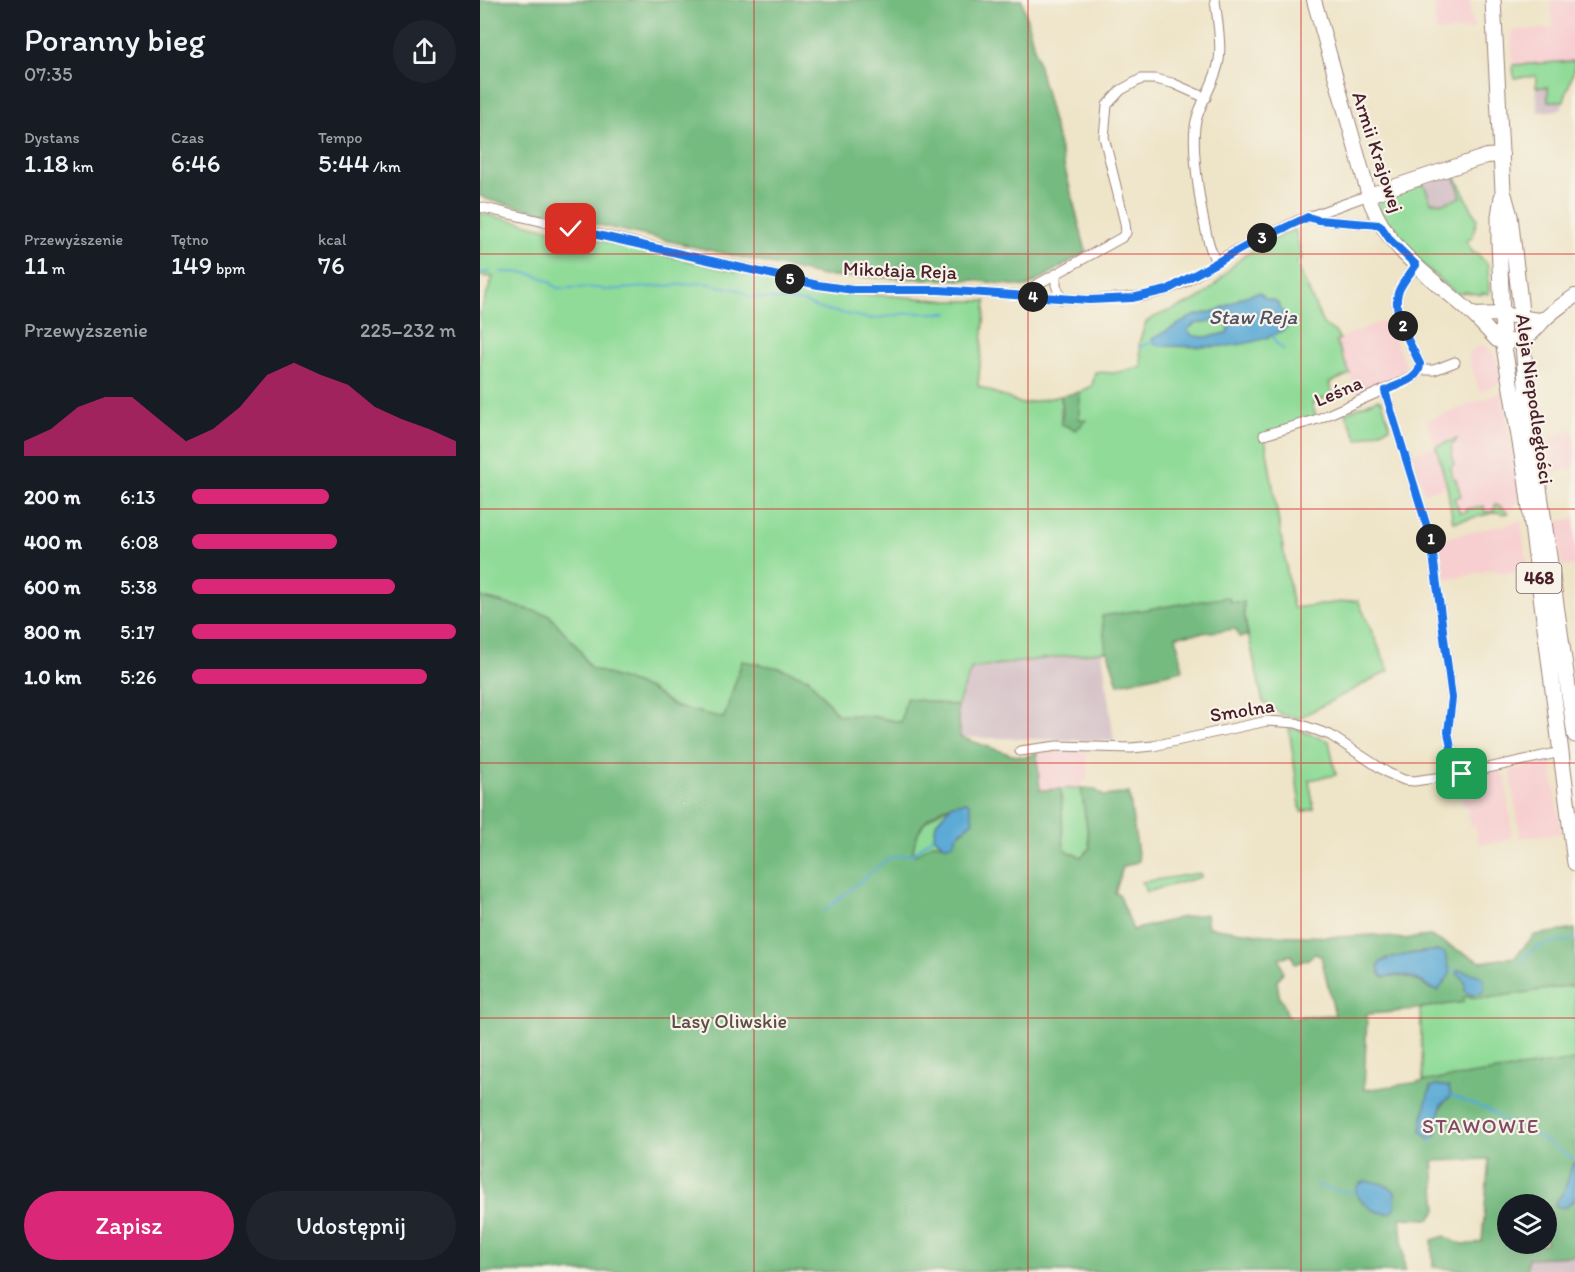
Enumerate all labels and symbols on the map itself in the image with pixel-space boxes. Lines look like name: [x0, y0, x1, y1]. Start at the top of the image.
street label: Armii Krajowej: [1347, 88, 1409, 216]
pin: [545, 203, 596, 254]
pin: 3: [1247, 223, 1277, 253]
street label: Mikołaja Reja: [843, 256, 958, 284]
pin: 5: [775, 264, 805, 294]
pin: 4: [1018, 282, 1048, 312]
water label: Staw Reja: [1209, 304, 1297, 329]
pin: 2: [1388, 311, 1418, 341]
street label: Aleja Niepodległości: [1511, 312, 1559, 486]
street label: Leśna: [1310, 370, 1366, 412]
pin: 1: [1416, 524, 1446, 554]
road number: 468: [1516, 563, 1562, 593]
street label: Smolna: [1208, 693, 1276, 727]
pin: [1436, 748, 1487, 799]
park label: Lasy Oliwskie: [671, 1009, 787, 1033]
district label: STAWOWIE: [1422, 1113, 1540, 1138]

